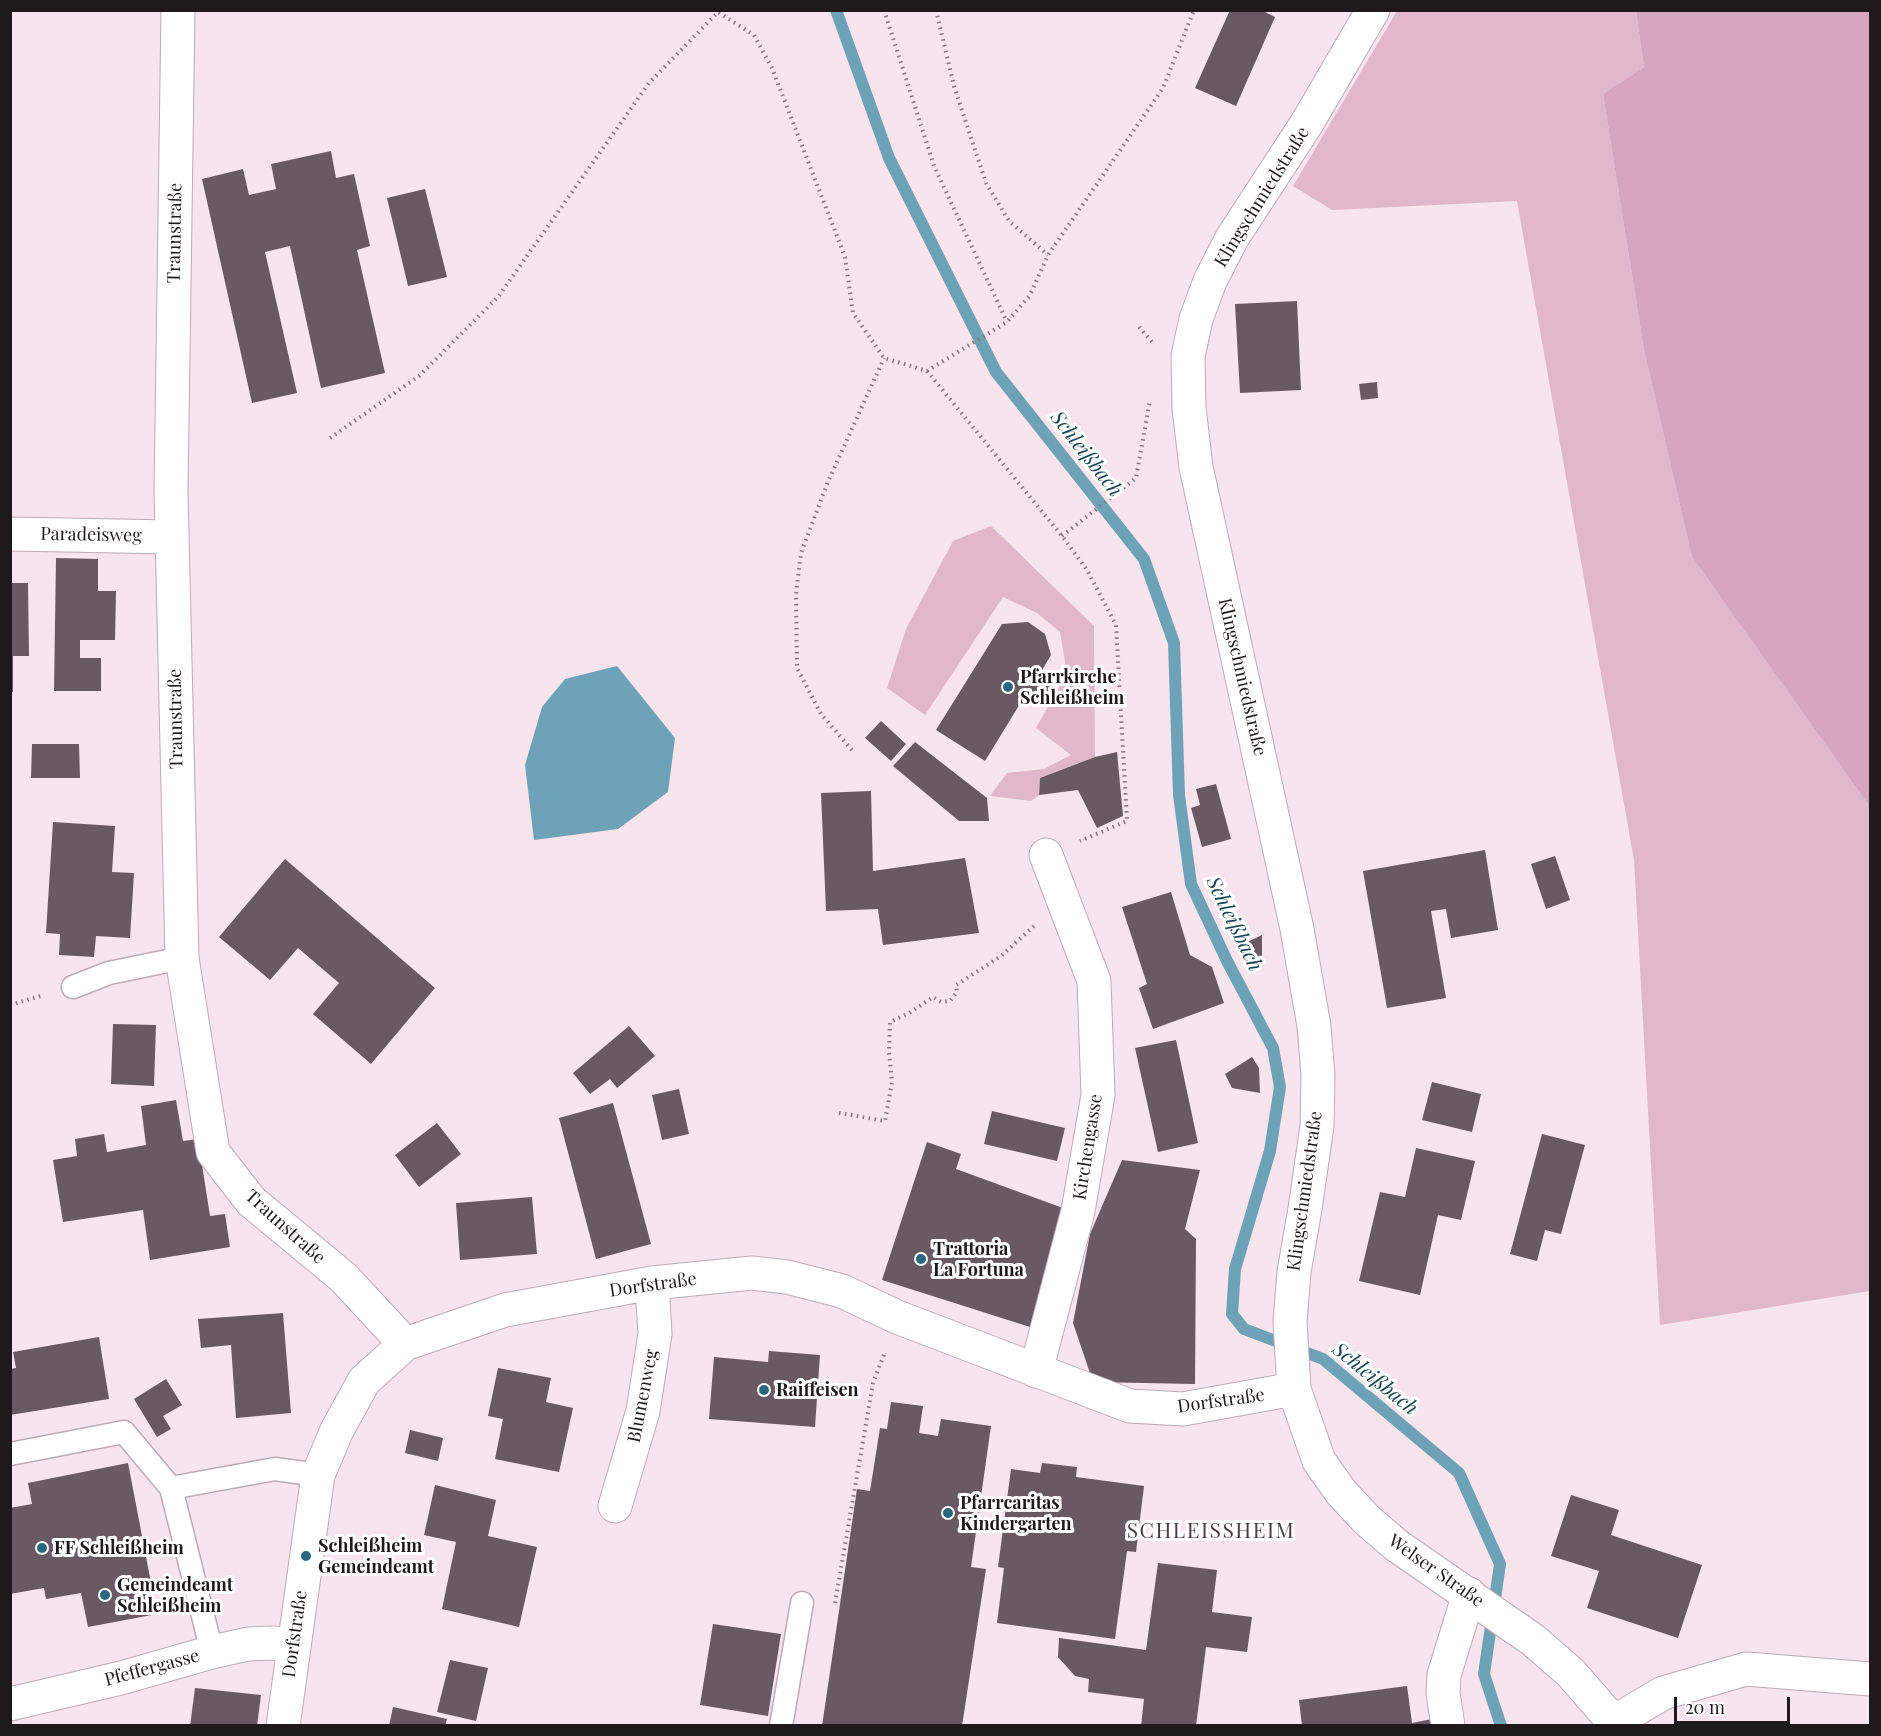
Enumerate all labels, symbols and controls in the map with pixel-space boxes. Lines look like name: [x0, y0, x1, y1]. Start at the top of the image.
street label: Klingschmiedstraße: [1210, 123, 1314, 271]
street label: Traunstraße: [163, 183, 187, 283]
water label: Schleißbach: [1045, 406, 1127, 502]
street label: Paradeisweg: [40, 523, 142, 547]
street label: Klingschmiedstraße: [1213, 596, 1271, 758]
place label: Pfarrkirche Schleißheim: [1020, 666, 1124, 708]
street label: Traunstraße: [164, 669, 188, 769]
marker: Pfarrkirche Schleißheim: [1001, 680, 1015, 694]
water label: Schleißbach: [1201, 873, 1267, 975]
street label: Kirchengasse: [1069, 1092, 1107, 1202]
street label: Klingschmiedstraße: [1283, 1110, 1327, 1272]
street label: Traunstraße: [240, 1185, 330, 1269]
place label: Trattoria La Fortuna: [933, 1238, 1024, 1280]
marker: Trattoria La Fortuna: [914, 1252, 928, 1266]
street label: Dorfstraße: [608, 1268, 698, 1302]
water label: Schleißbach: [1328, 1338, 1422, 1420]
street label: Blumenweg: [623, 1347, 663, 1445]
place label: Raiffeisen: [776, 1379, 858, 1401]
marker: Raiffeisen: [757, 1383, 771, 1397]
street label: Dorfstraße: [1176, 1384, 1266, 1418]
place label: Pfarrcaritas Kindergarten: [960, 1492, 1071, 1534]
marker: Pfarrcaritas Kindergarten: [941, 1506, 955, 1520]
district label: SCHLEISSHEIM: [1127, 1518, 1295, 1544]
street label: Welser Straße: [1384, 1530, 1488, 1612]
place label: Schleißheim Gemeindeamt: [318, 1535, 434, 1578]
place label: FF Schleißheim: [54, 1537, 184, 1559]
marker: FF Schleißheim: [35, 1541, 49, 1555]
marker: Schleißheim Gemeindeamt: [299, 1549, 313, 1563]
place label: Gemeindeamt Schleißheim: [117, 1574, 233, 1616]
marker: Gemeindeamt Schleißheim: [98, 1588, 112, 1602]
street label: Dorfstraße: [278, 1589, 312, 1679]
street label: Pfeffergasse: [102, 1645, 202, 1691]
scale bar: [1677, 1685, 1792, 1723]
text: 20 m: [1685, 1695, 1725, 1719]

